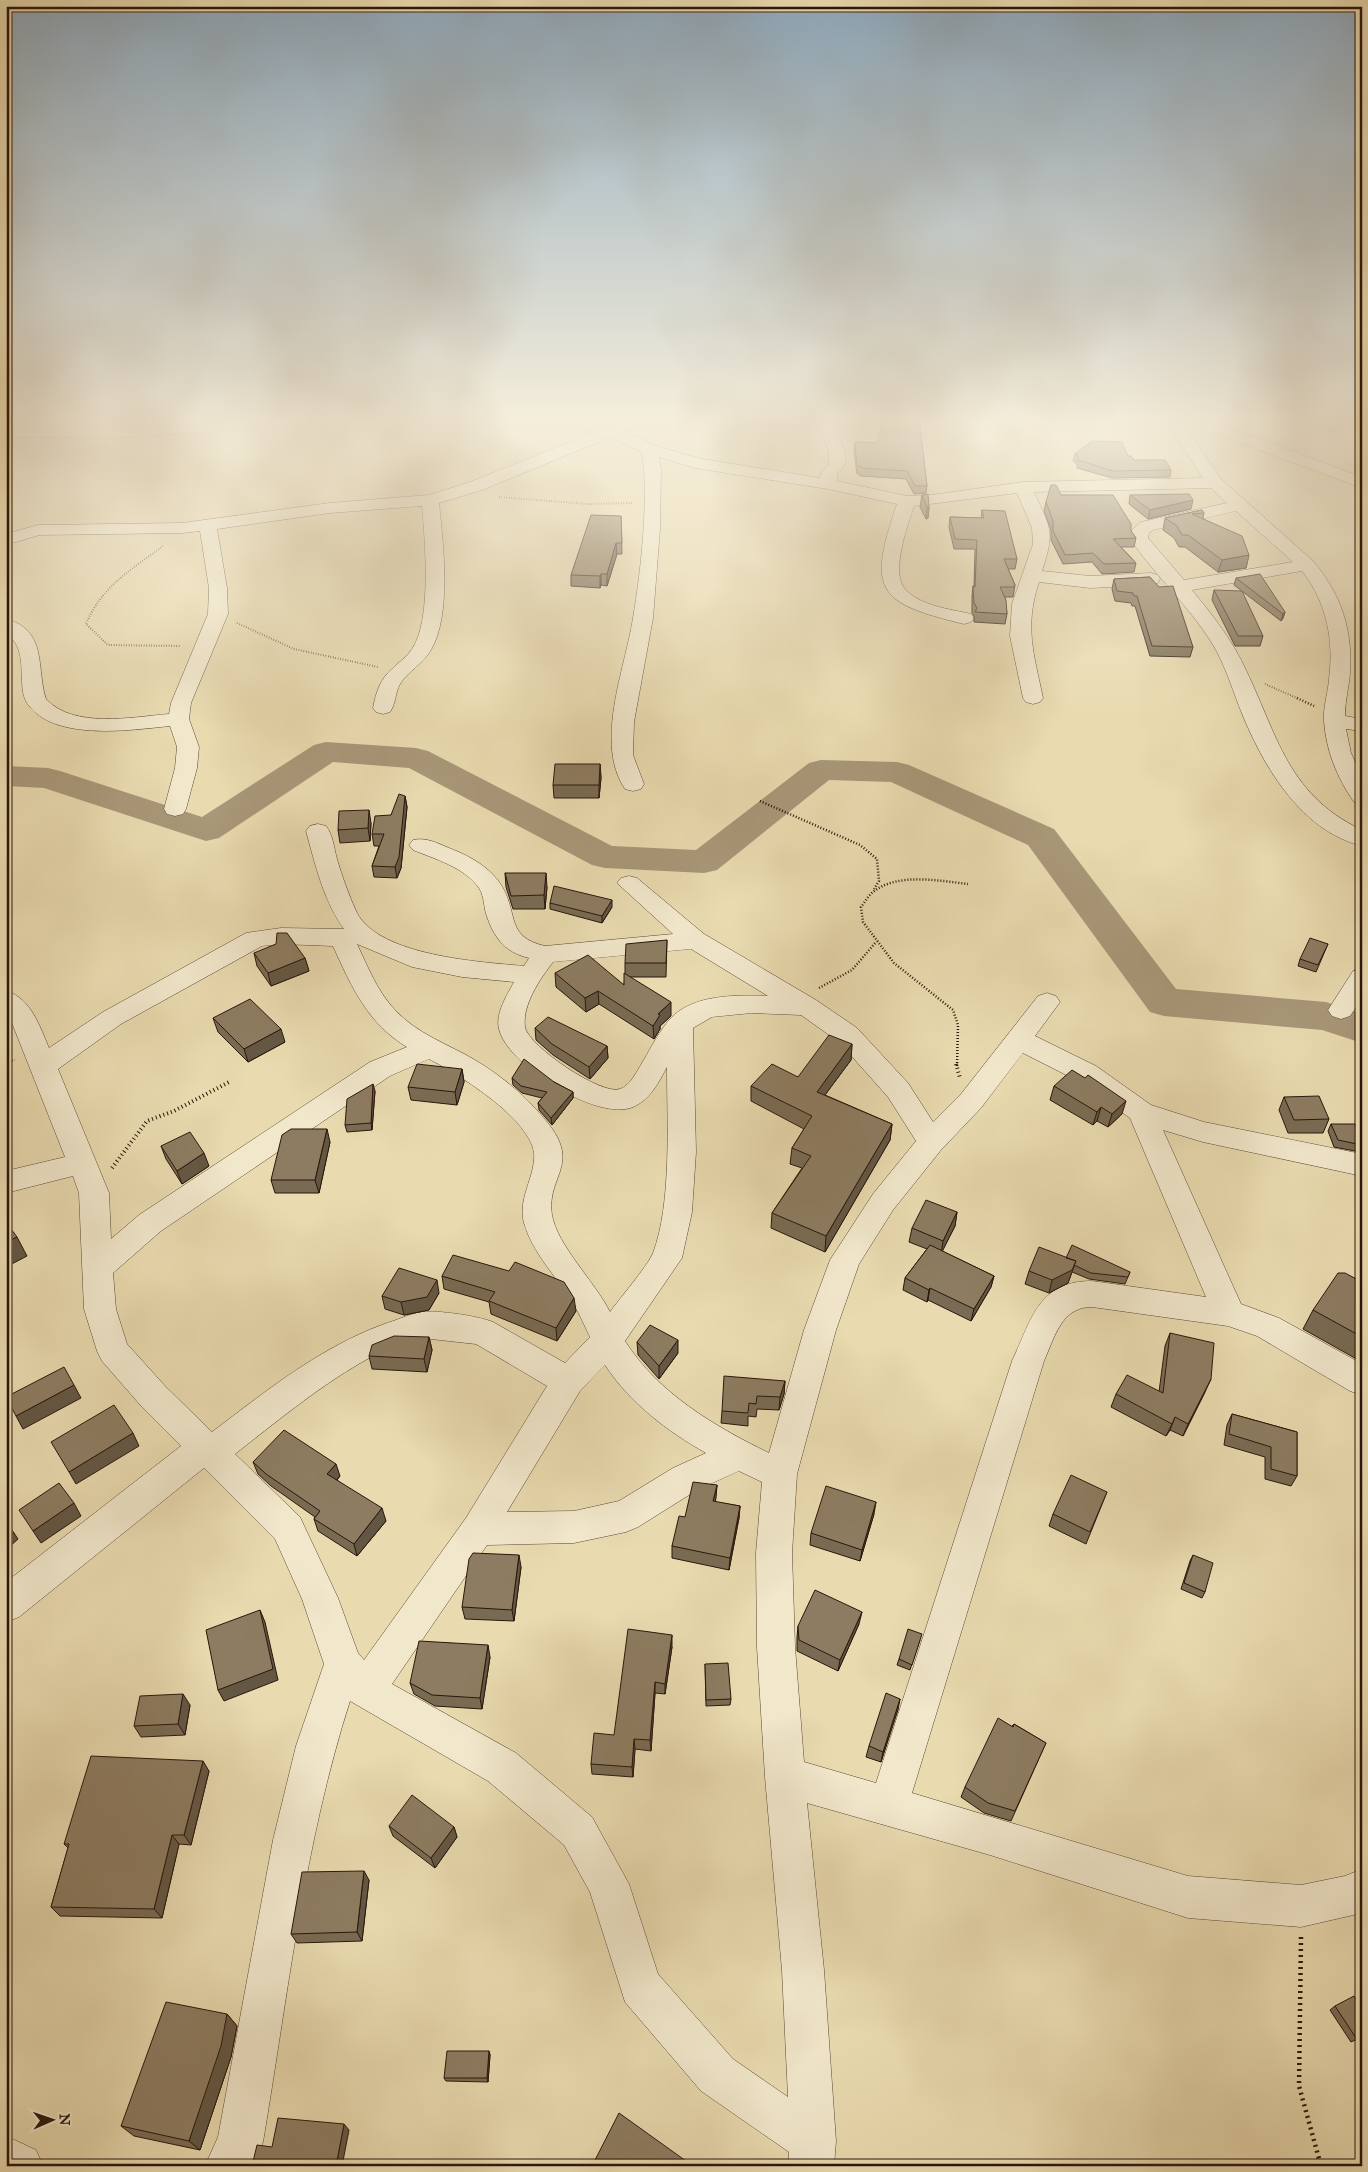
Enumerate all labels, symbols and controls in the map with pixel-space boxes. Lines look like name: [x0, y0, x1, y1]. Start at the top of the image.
north arrow: [28, 2094, 78, 2144]
text: N: [56, 2113, 73, 2126]

